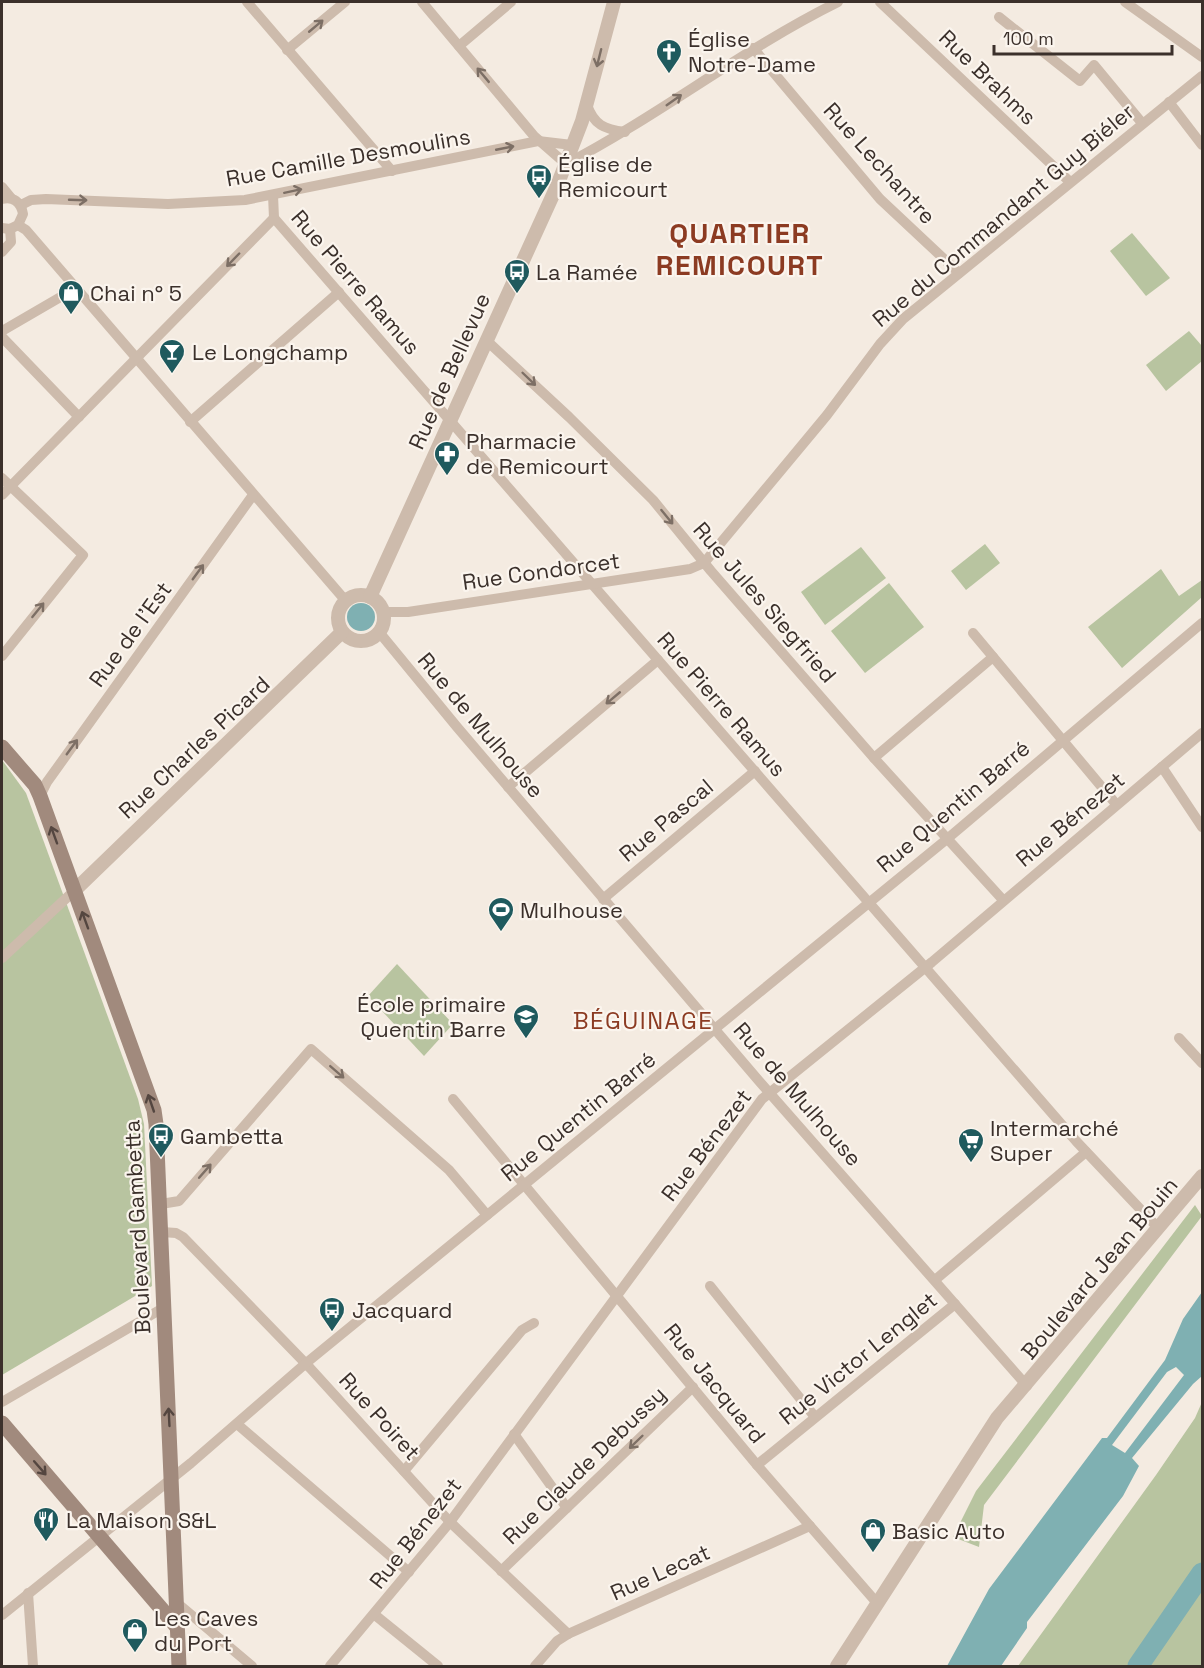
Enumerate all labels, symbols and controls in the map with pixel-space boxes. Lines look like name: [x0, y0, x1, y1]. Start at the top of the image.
scale bar: [994, 18, 1172, 56]
one-way arrow: [308, 19, 324, 32]
street label: Rue Brahms: [933, 23, 1043, 131]
place label: Église Notre-Dame: [688, 25, 816, 78]
text: 100 m: [1003, 27, 1054, 50]
church icon: Église Notre-Dame: [654, 37, 684, 75]
one-way arrow: [593, 48, 605, 67]
one-way arrow: [477, 67, 490, 83]
one-way arrow: [665, 94, 681, 106]
street label: Rue Lechantre: [818, 96, 942, 230]
street label: Rue du Commandant Guy Biéler: [866, 97, 1140, 333]
street label: Rue Camille Desmoulins: [224, 122, 472, 192]
one-way arrow: [494, 142, 514, 153]
place label: Église de Remicourt: [558, 150, 668, 203]
bus stop icon: Église de Remicourt: [524, 162, 554, 200]
one-way arrow: [283, 185, 302, 196]
one-way arrow: [68, 195, 88, 206]
street label: Rue Pierre Ramus: [285, 204, 427, 360]
district label: QUARTIER REMICOURT: [656, 215, 824, 283]
one-way arrow: [225, 252, 240, 267]
bus stop icon: La Ramée: [502, 257, 532, 295]
place label: La Ramée: [536, 258, 638, 286]
shop icon: Chai n° 5: [56, 278, 86, 316]
place label: Chai n° 5: [90, 279, 182, 307]
street label: Rue de Bellevue: [402, 289, 496, 453]
bar icon: Le Longchamp: [157, 337, 187, 375]
place label: Le Longchamp: [192, 338, 348, 366]
one-way arrow: [522, 372, 537, 387]
place label: Pharmacie de Remicourt: [466, 427, 609, 480]
pharmacy icon: Pharmacie de Remicourt: [432, 439, 462, 477]
one-way arrow: [660, 509, 674, 524]
street label: Rue Jules Siegfried: [687, 516, 843, 688]
street label: Rue Condorcet: [460, 546, 622, 596]
one-way arrow: [192, 565, 204, 581]
street label: Rue de l'Est: [82, 576, 178, 692]
one-way arrow: [32, 603, 45, 619]
street label: Rue Pierre Ramus: [651, 626, 793, 782]
street label: Rue de Mulhouse: [412, 646, 550, 804]
street label: Rue Charles Picard: [113, 670, 275, 824]
one-way arrow: [605, 691, 621, 704]
street label: Rue Quentin Barré: [871, 734, 1035, 878]
one-way arrow: [66, 740, 78, 756]
street label: Rue Bénezet: [1010, 765, 1130, 873]
street label: Rue Pascal: [613, 773, 719, 867]
one-way arrow: [48, 826, 59, 845]
sports icon: Mulhouse: [486, 895, 516, 933]
place label: Mulhouse: [520, 896, 623, 924]
one-way arrow: [78, 911, 89, 930]
place label: École primaire Quentin Barre: [357, 990, 506, 1043]
school or university icon: École primaire Quentin Barre: [511, 1002, 541, 1040]
district label: BÉGUINAGE: [573, 1005, 713, 1036]
street label: Rue de Mulhouse: [728, 1016, 868, 1172]
street label: Rue Quentin Barré: [495, 1045, 661, 1187]
one-way arrow: [329, 1065, 344, 1079]
street label: Rue Bénezet: [655, 1083, 757, 1207]
one-way arrow: [144, 1094, 155, 1113]
place label: Intermarché Super: [990, 1114, 1119, 1167]
street label: Boulevard Gambetta: [117, 1119, 157, 1335]
bus stop icon: Gambetta: [146, 1121, 176, 1159]
place label: Gambetta: [180, 1122, 283, 1150]
supermarket icon: Intermarché Super: [956, 1126, 986, 1164]
one-way arrow: [198, 1164, 212, 1179]
street label: Boulevard Jean Bouin: [1015, 1171, 1183, 1365]
street label: Rue Victor Lenglet: [773, 1286, 943, 1430]
bus stop icon: Jacquard: [317, 1295, 347, 1333]
place label: Jacquard: [352, 1296, 452, 1324]
street label: Rue Jacquard: [658, 1317, 772, 1449]
street label: Rue Poiret: [333, 1366, 427, 1466]
street label: Rue Claude Debussy: [497, 1380, 671, 1550]
one-way arrow: [163, 1408, 174, 1428]
one-way arrow: [629, 1435, 644, 1449]
one-way arrow: [33, 1460, 47, 1475]
street label: Rue Bénezet: [363, 1472, 467, 1594]
restaurant icon: La Maison S&L: [31, 1505, 61, 1543]
place label: La Maison S&L: [66, 1506, 217, 1534]
shop icon: Basic Auto: [858, 1516, 888, 1554]
place label: Basic Auto: [892, 1517, 1005, 1545]
street label: Rue Lecat: [606, 1538, 714, 1606]
place label: Les Caves du Port: [154, 1604, 258, 1657]
shop icon: Les Caves du Port: [120, 1616, 150, 1654]

